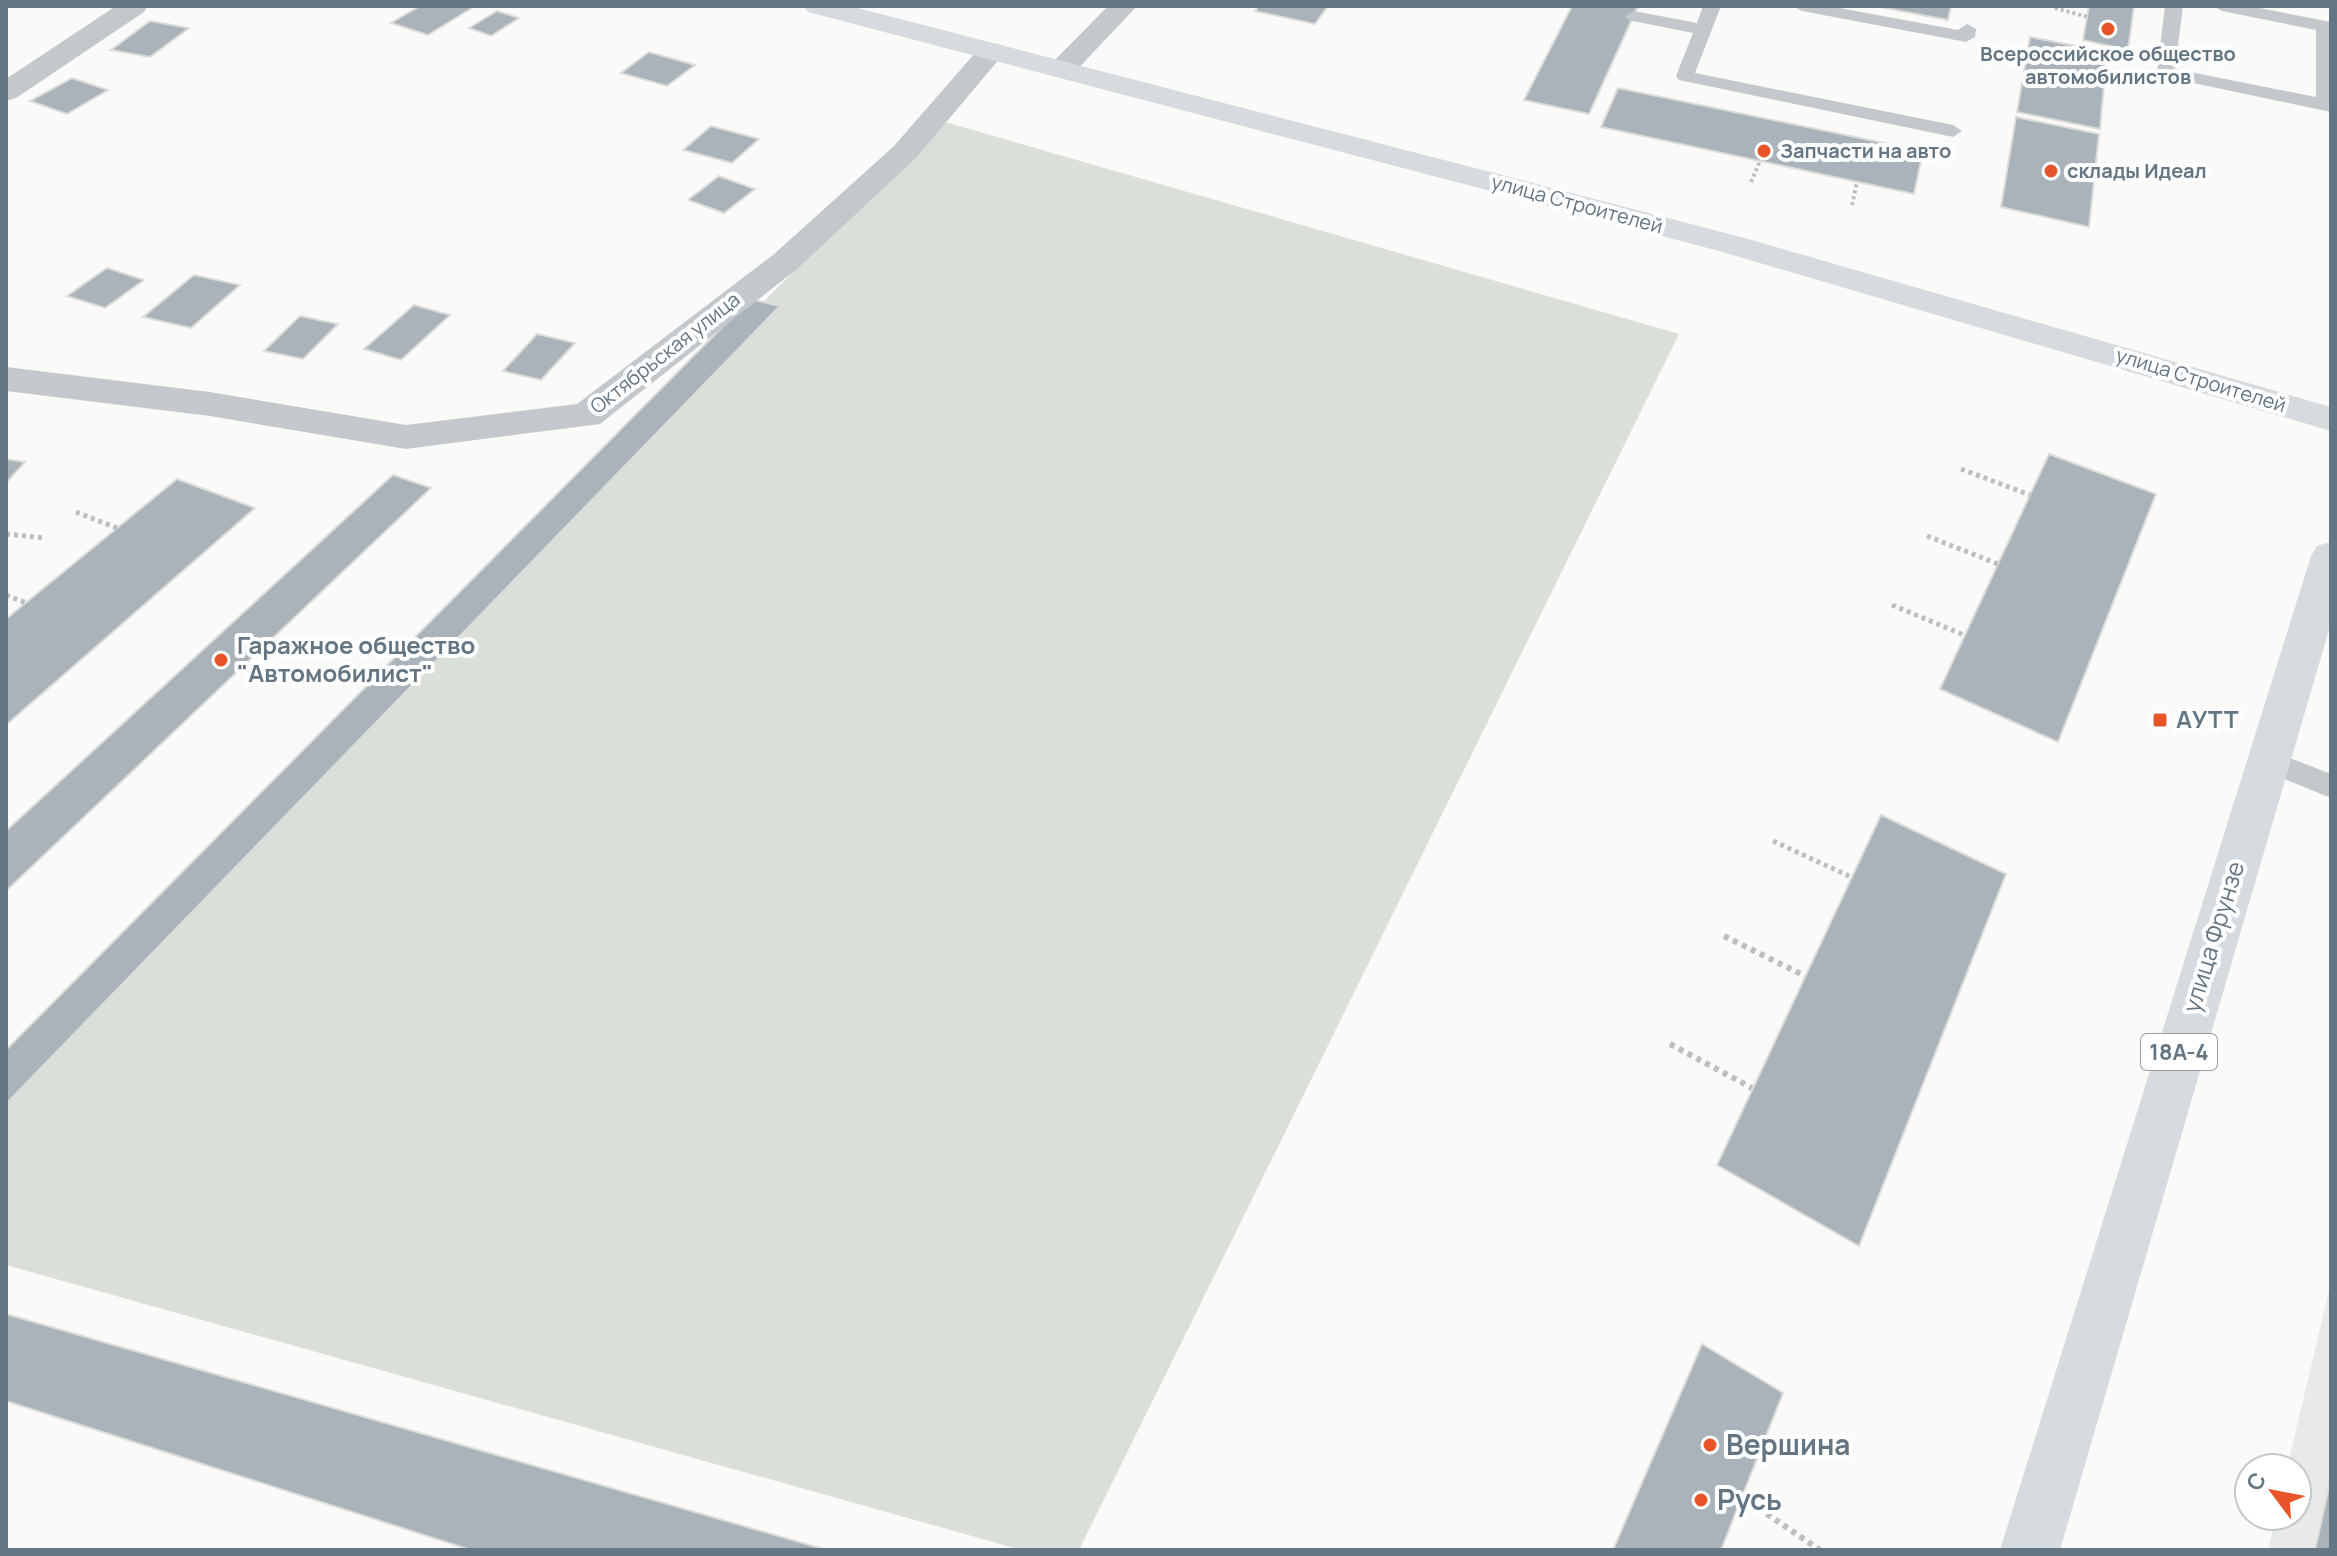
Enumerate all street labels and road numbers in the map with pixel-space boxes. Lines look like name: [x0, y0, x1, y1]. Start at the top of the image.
street label: улица Строителей: [1488, 168, 1666, 239]
street label: Октябрьская улица: [584, 286, 745, 420]
street label: улица Строителей: [2113, 341, 2289, 418]
street label: улица Фрунзе: [2174, 857, 2251, 1016]
road number: 18А-4: [2141, 1034, 2217, 1070]

